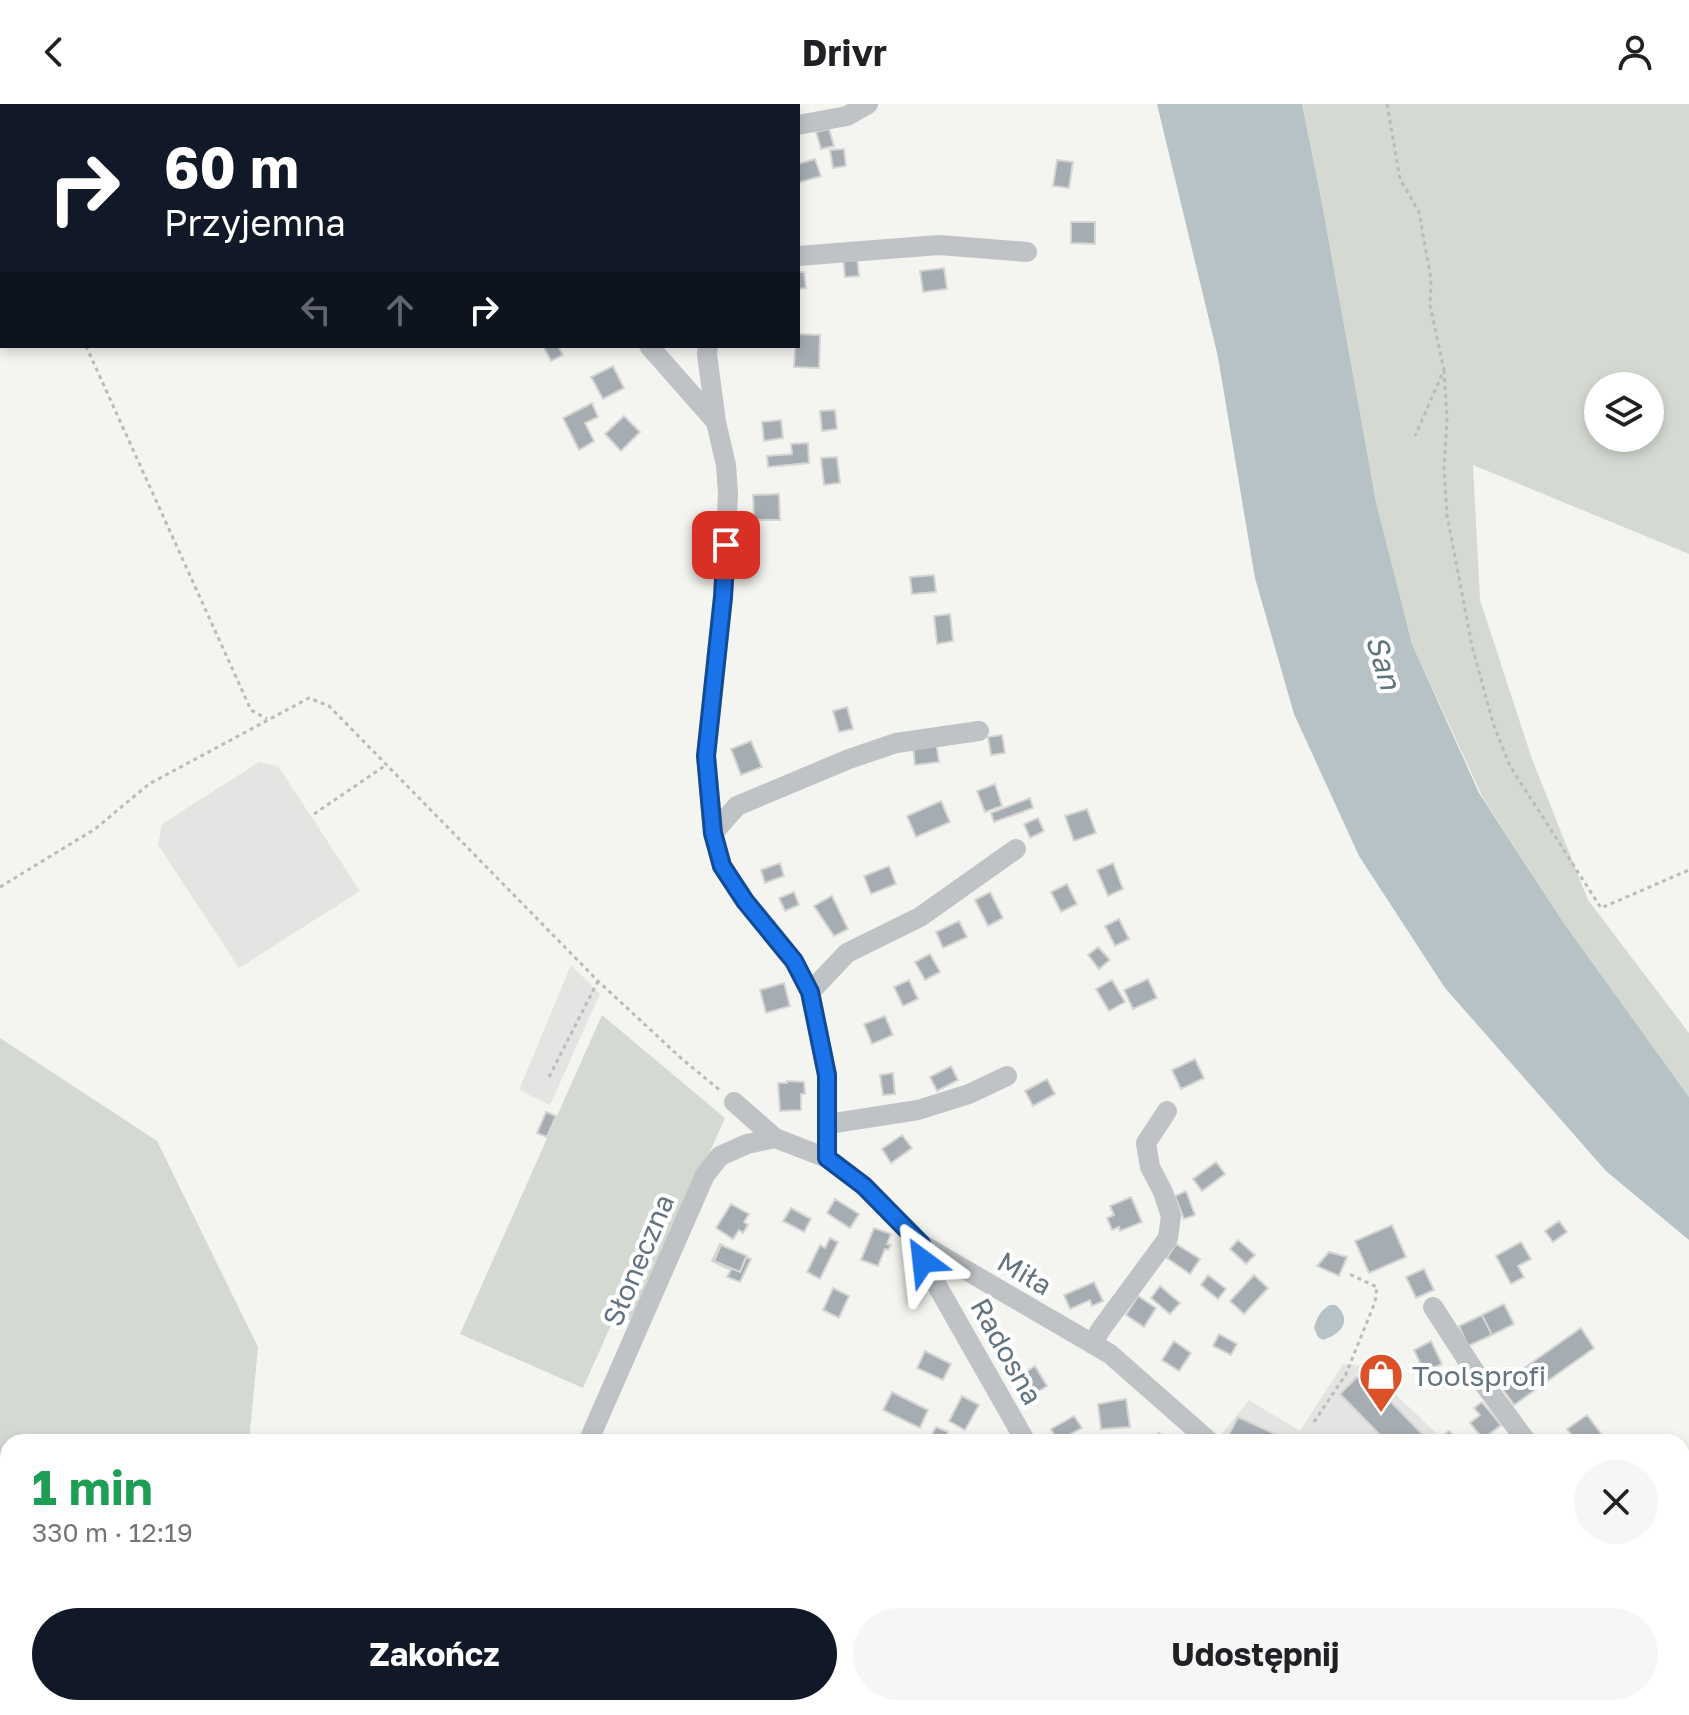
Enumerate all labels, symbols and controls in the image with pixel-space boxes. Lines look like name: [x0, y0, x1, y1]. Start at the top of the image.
icon: back: [32, 30, 76, 74]
icon: person: [1613, 30, 1657, 74]
text: Drivr: [802, 31, 887, 74]
text: 60 m: [164, 133, 299, 200]
icon: right: [32, 136, 136, 240]
text: Przyjemna: [164, 201, 346, 244]
icon: left: [294, 288, 338, 332]
icon: ahead: [378, 288, 422, 332]
icon: right: [462, 288, 506, 332]
map controls: [1584, 372, 1664, 452]
button: layers: [1584, 372, 1664, 452]
pin: [692, 511, 760, 579]
icon: arrive: [704, 523, 748, 567]
water label: San: [1359, 631, 1410, 695]
street label: Słoneczna: [595, 1189, 681, 1331]
position arrow: [881, 1219, 965, 1303]
street label: Miła: [992, 1244, 1058, 1302]
street label: Radosna: [964, 1292, 1050, 1410]
shop icon: Toolsprofi: [1357, 1351, 1405, 1414]
place label: Toolsprofi: [1412, 1359, 1546, 1392]
text: 1 min: [32, 1458, 153, 1516]
button: close: [1574, 1460, 1658, 1544]
text: 330 m · 12:19: [32, 1517, 193, 1548]
button: Zakończ: [32, 1608, 837, 1700]
button: Udostępnij: [853, 1608, 1658, 1700]

